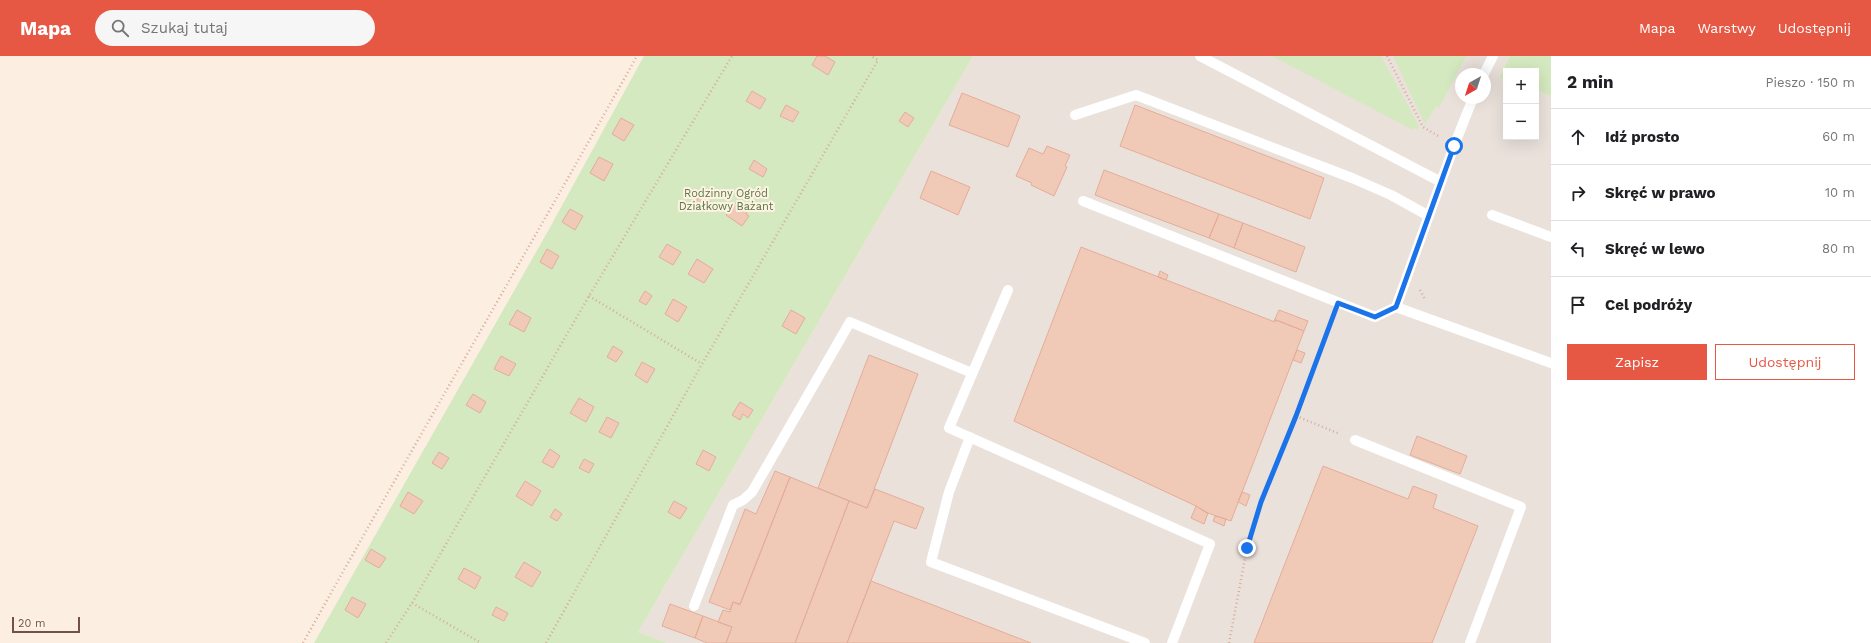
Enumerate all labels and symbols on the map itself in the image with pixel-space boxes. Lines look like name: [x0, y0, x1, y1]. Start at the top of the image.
north arrow: [1455, 68, 1491, 104]
route start: [1445, 137, 1463, 155]
park label: Rodzinny Ogród Działkowy Bażant: [679, 187, 774, 213]
route end: [1238, 539, 1256, 557]
scale bar: [12, 615, 80, 634]

